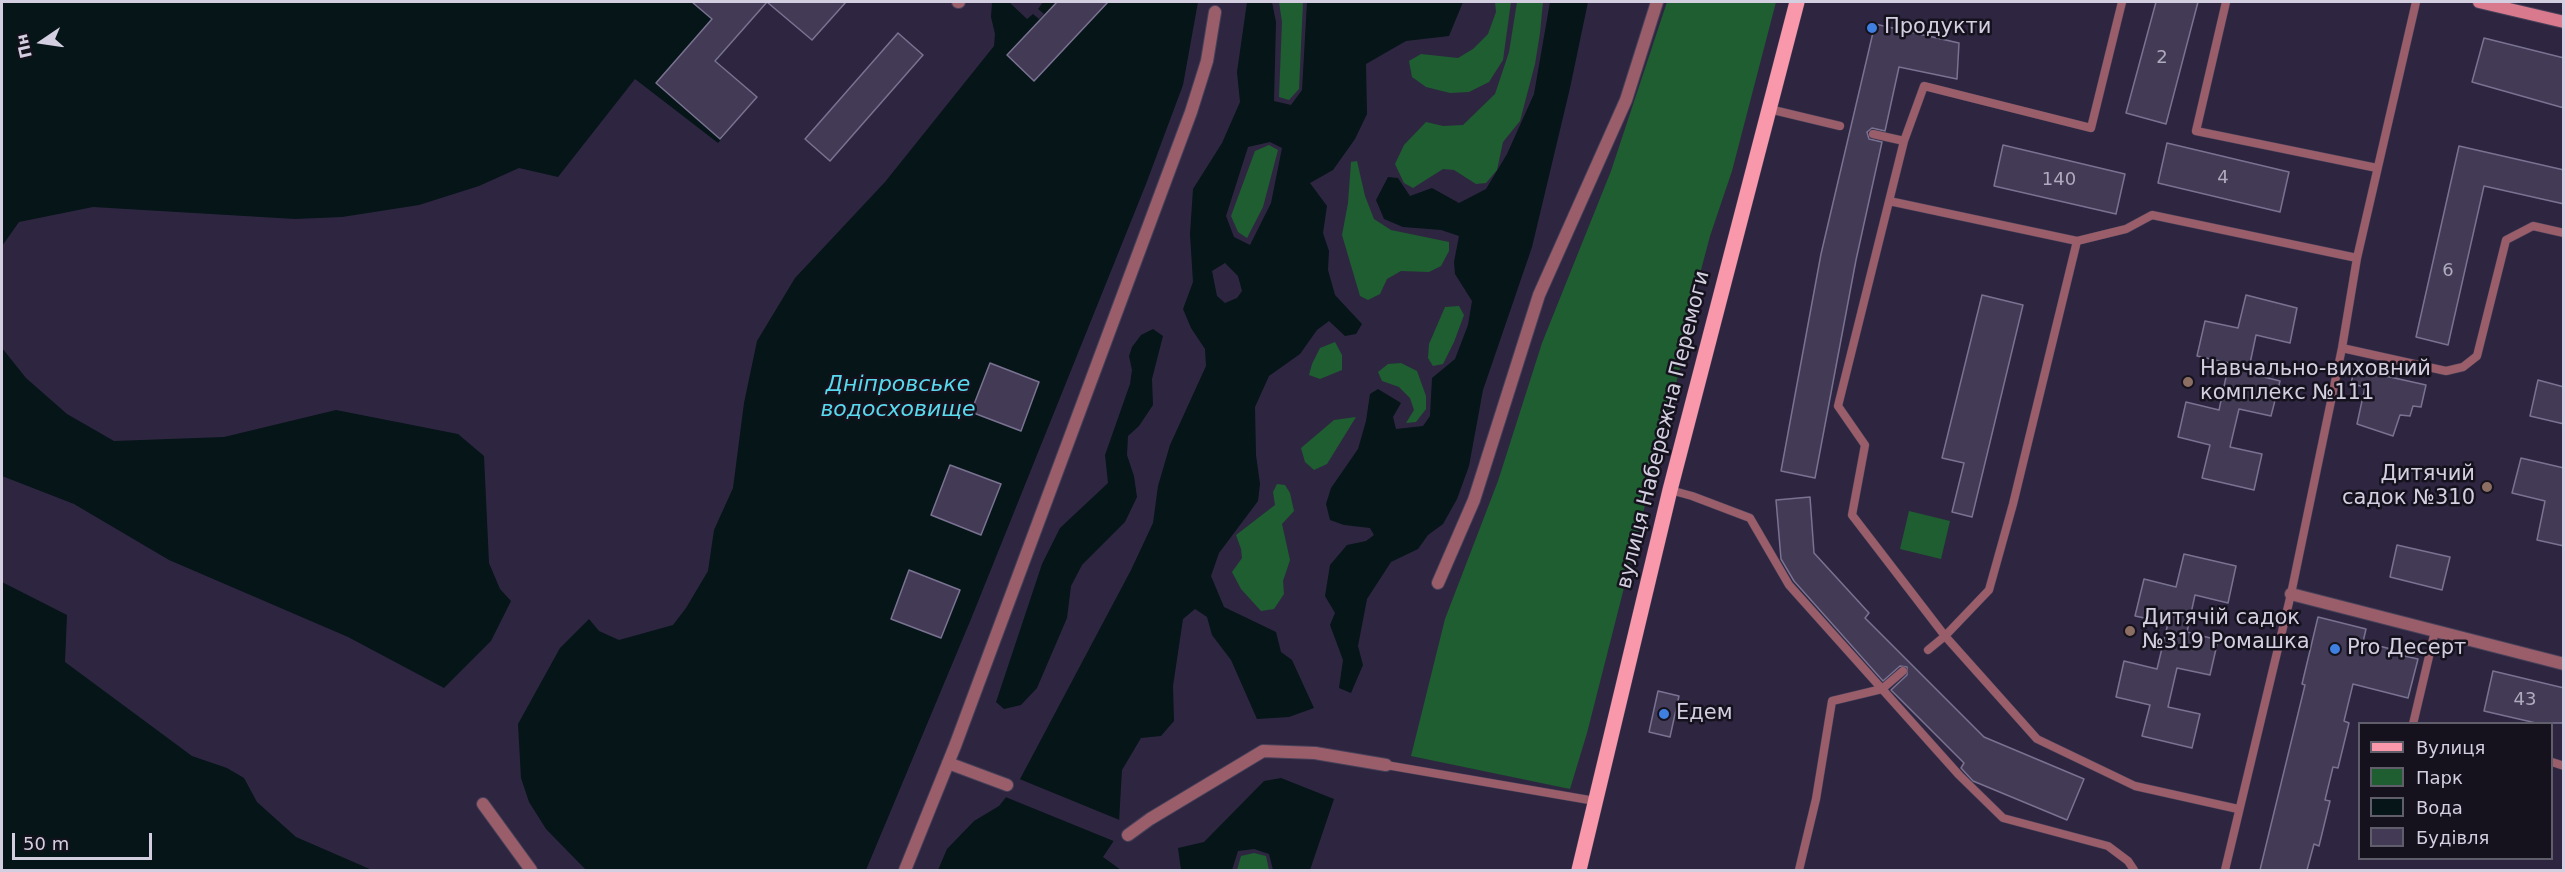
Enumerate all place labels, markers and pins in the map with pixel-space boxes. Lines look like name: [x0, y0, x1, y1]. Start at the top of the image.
place label: Продукти: [1884, 15, 1991, 41]
marker: Продукти: [1865, 21, 1879, 35]
place label: Навчально-виховний комплекс №111: [2200, 357, 2431, 407]
marker: Навчально-виховний комплекс №111: [2181, 375, 2195, 389]
place label: Дитячий садок №310: [2342, 462, 2475, 512]
marker: Дитячий садок №310: [2480, 480, 2494, 494]
place label: Дитячій садок №319 Ромашка: [2142, 606, 2310, 656]
marker: Дитячій садок №319 Ромашка: [2123, 624, 2137, 638]
place label: Pro Десерт: [2347, 636, 2466, 662]
marker: Pro Десерт: [2328, 642, 2342, 656]
place label: Едем: [1676, 701, 1733, 727]
marker: Едем: [1657, 707, 1671, 721]

